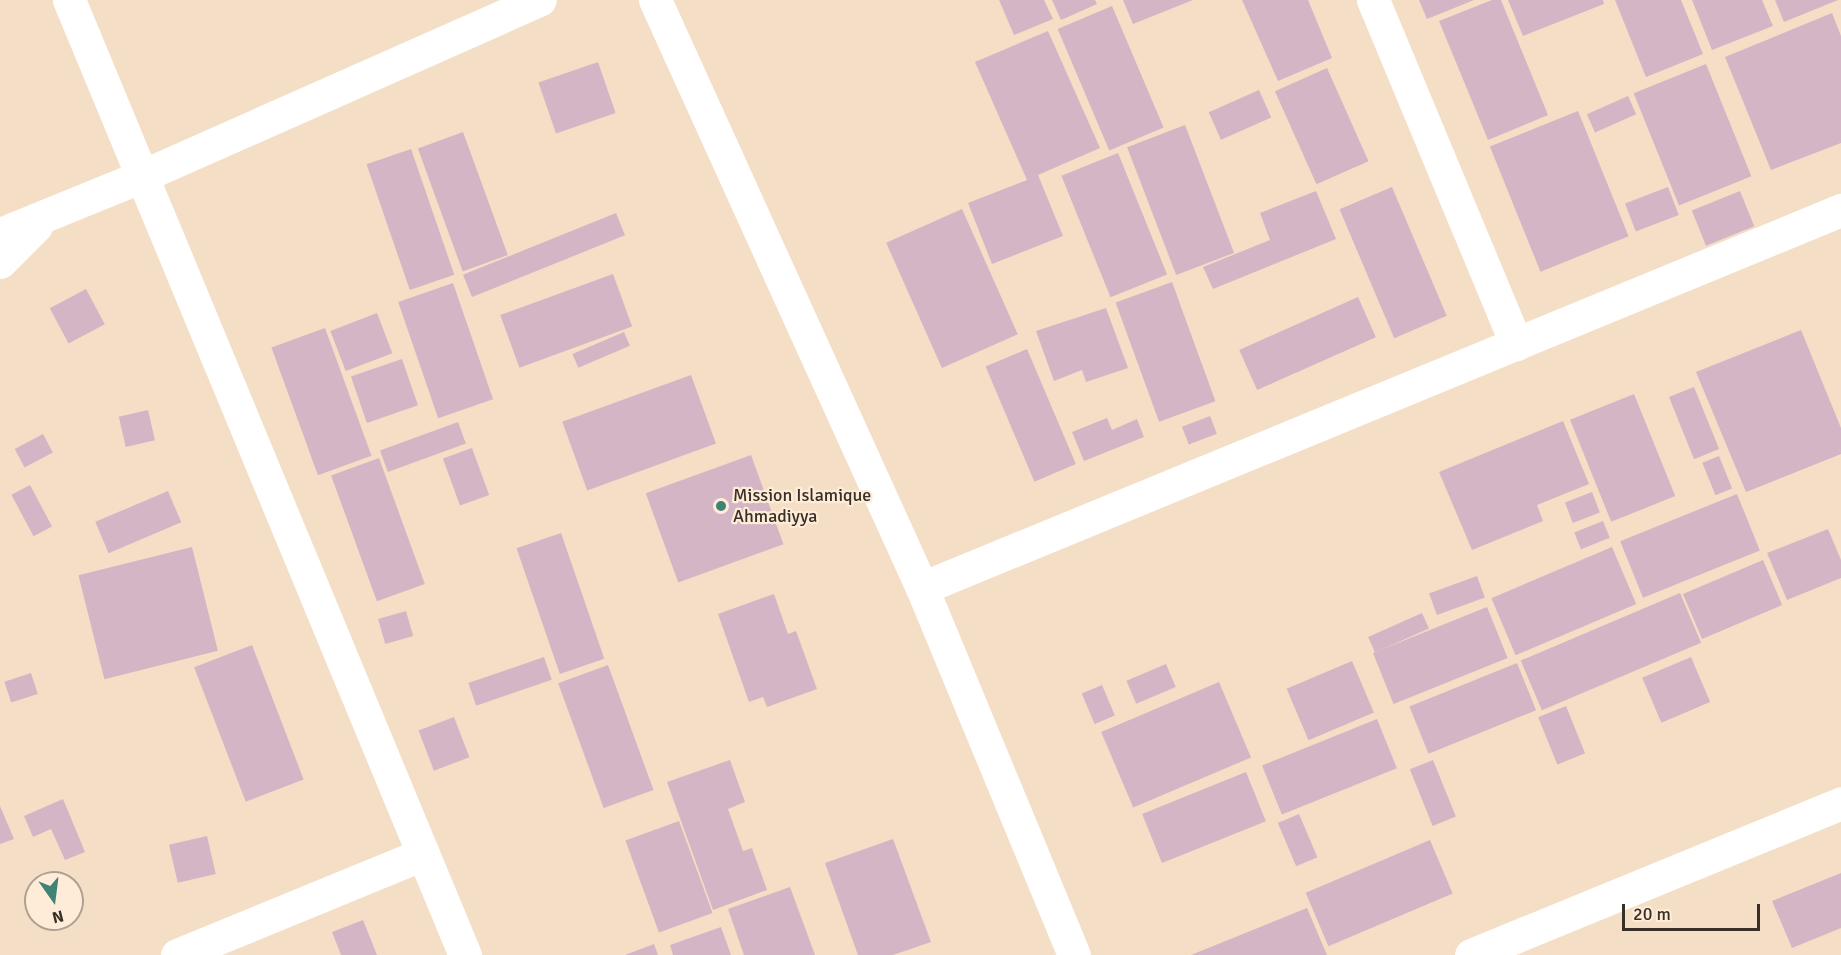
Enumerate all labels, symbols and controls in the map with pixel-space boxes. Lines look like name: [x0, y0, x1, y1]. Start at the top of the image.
place label: Mission Islamique Ahmadiyya: [733, 485, 871, 528]
marker: Mission Islamique Ahmadiyya: [714, 499, 728, 513]
north arrow: [24, 871, 84, 931]
scale bar: [1625, 892, 1763, 930]
text: 20 m: [1633, 903, 1671, 925]
text: N: [50, 905, 66, 928]

